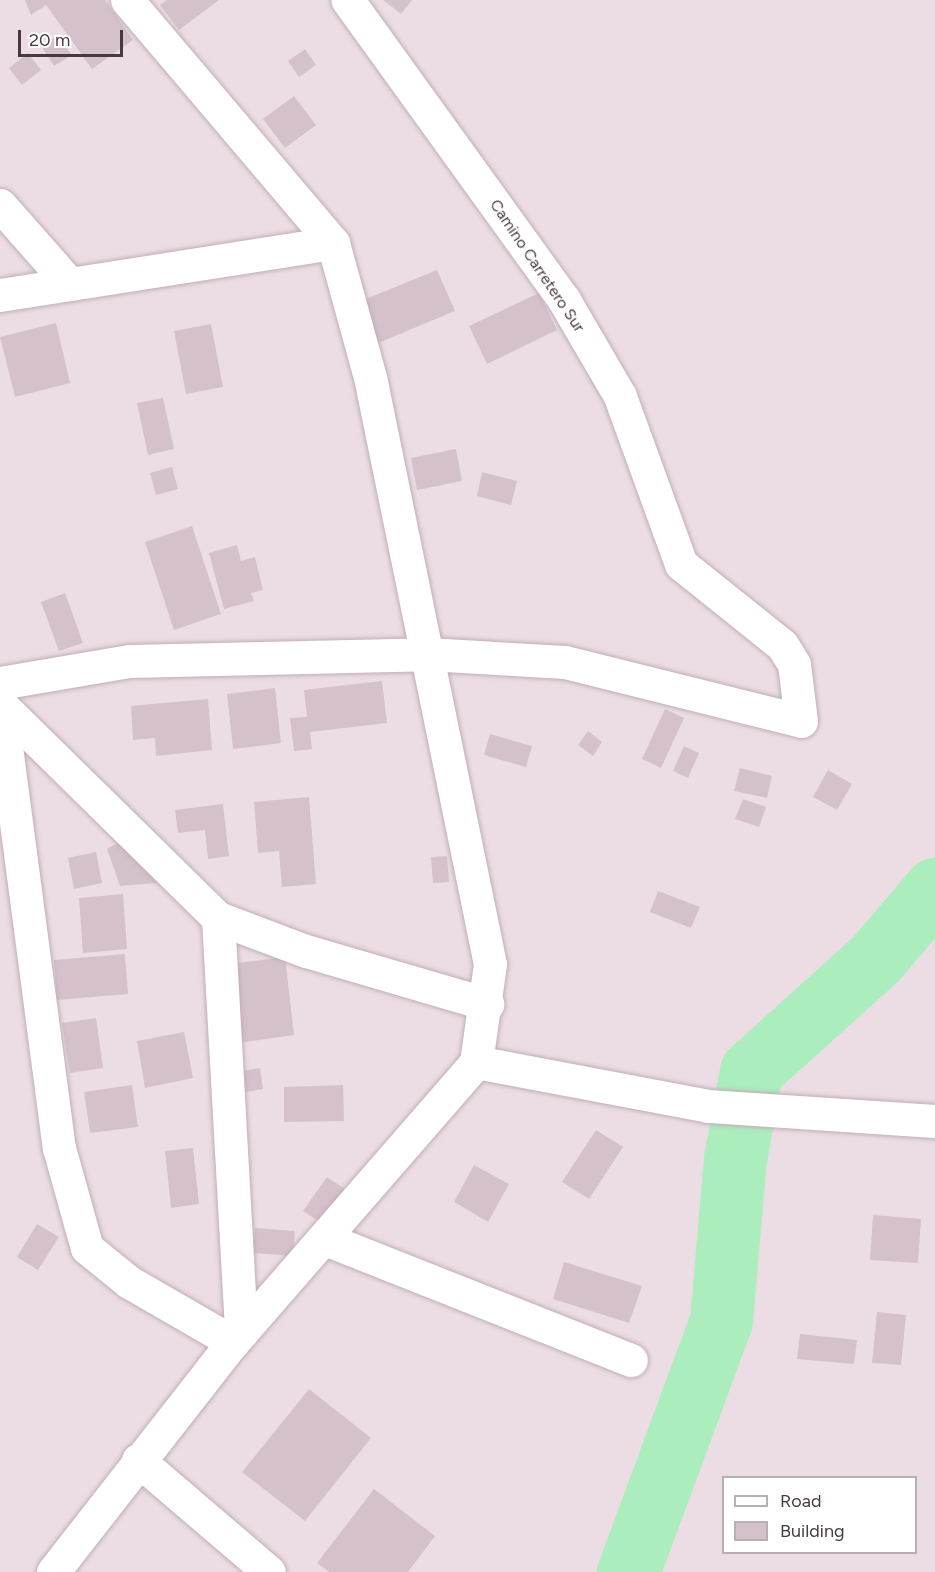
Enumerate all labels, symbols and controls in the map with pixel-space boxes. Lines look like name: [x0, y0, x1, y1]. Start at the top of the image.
scale bar: [21, 18, 126, 56]
text: 20 m: [29, 29, 70, 51]
street label: Camino Carretero Sur: [485, 196, 589, 336]
legend: [722, 1476, 917, 1554]
text: Road: [780, 1490, 821, 1512]
text: Building: [780, 1520, 845, 1542]

